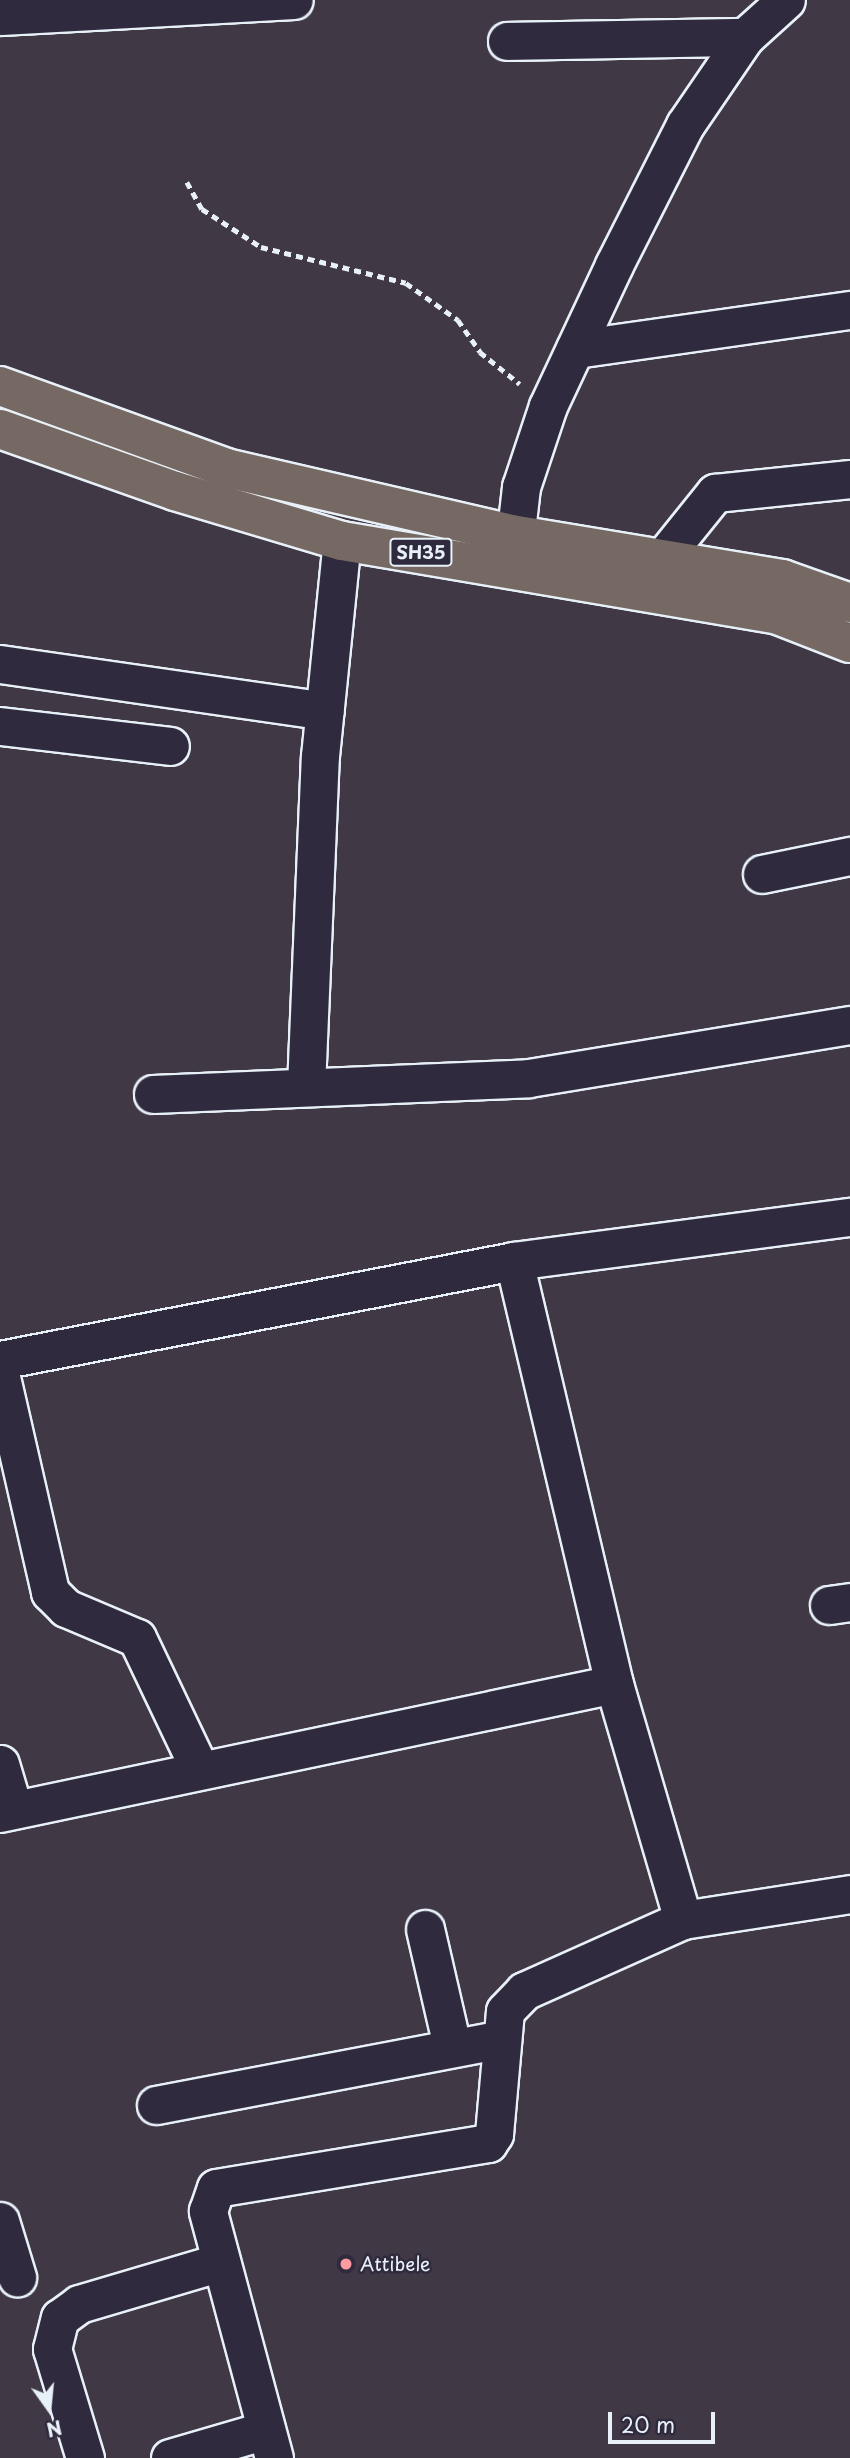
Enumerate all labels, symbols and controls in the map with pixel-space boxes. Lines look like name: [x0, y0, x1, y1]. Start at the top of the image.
road number: SH35: [388, 538, 454, 566]
place label: Attibele: [360, 2253, 430, 2275]
marker: Attibele: [338, 2256, 354, 2272]
north arrow: [14, 2374, 84, 2444]
scale bar: [612, 2398, 719, 2442]
text: 20 m: [621, 2408, 675, 2440]
text: N: [44, 2414, 65, 2445]

